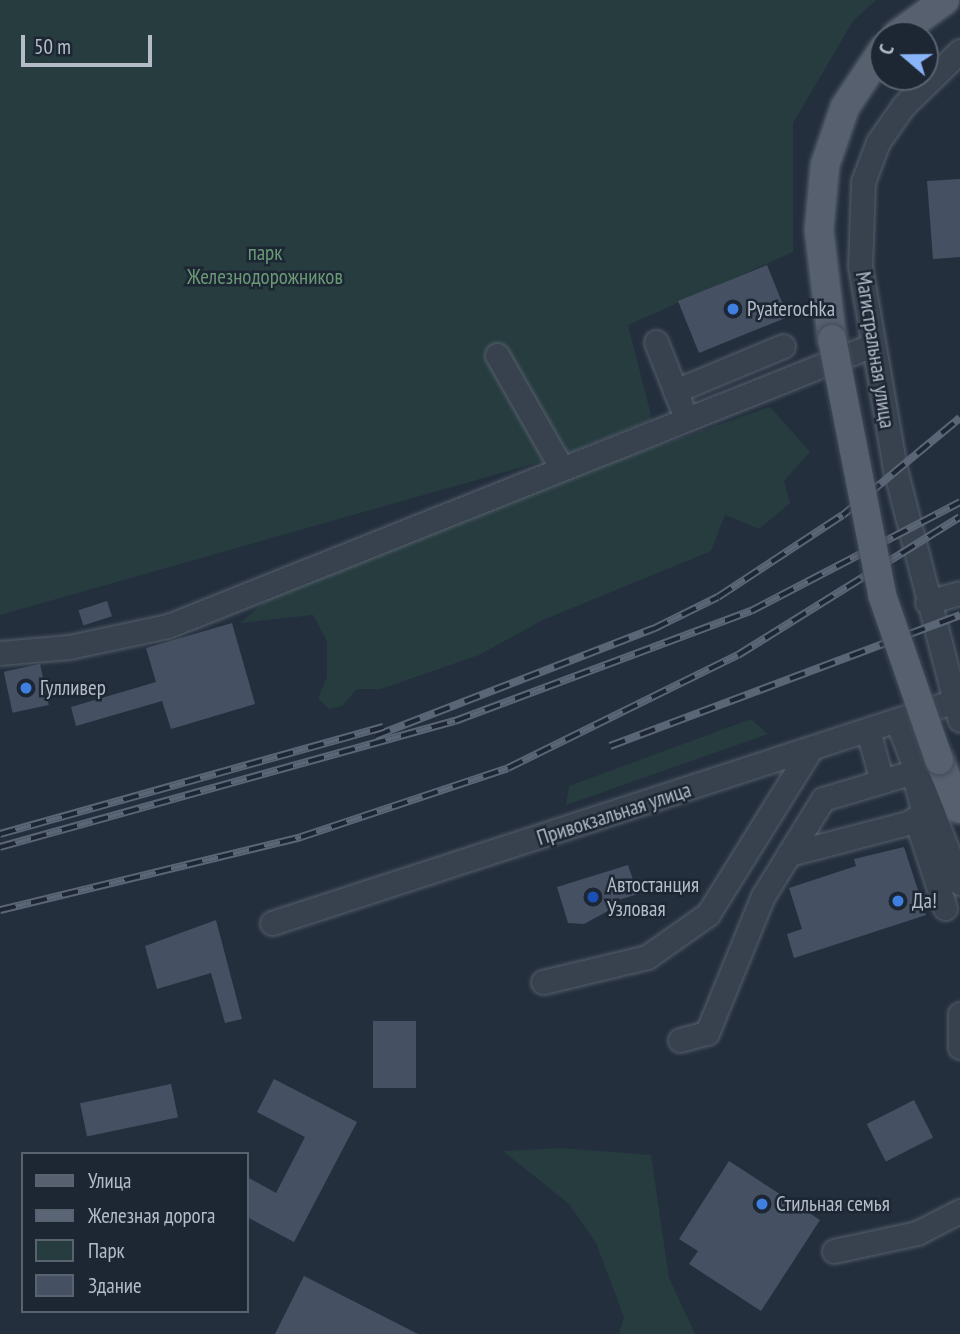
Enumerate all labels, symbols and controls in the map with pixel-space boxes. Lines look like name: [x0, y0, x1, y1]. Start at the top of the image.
scale bar: [24, 21, 156, 65]
north arrow: [869, 21, 939, 91]
text: 50 m: [34, 33, 71, 60]
text: С: [873, 41, 899, 58]
park label: парк Железнодорожников: [187, 240, 343, 290]
street label: Магистральная улица: [850, 270, 900, 430]
place label: Pyaterochka: [747, 296, 835, 322]
marker: Pyaterochka: [725, 301, 741, 317]
place label: Гулливер: [40, 675, 106, 701]
marker: Гулливер: [18, 680, 34, 696]
street label: Привокзальная улица: [534, 777, 694, 851]
place label: Автостанция Узловая: [607, 872, 699, 922]
place label: Да!: [912, 888, 937, 914]
marker: Автостанция Узловая: [585, 889, 601, 905]
marker: Да!: [890, 893, 906, 909]
legend: [21, 1152, 248, 1313]
text: Улица: [88, 1167, 131, 1194]
place label: Стильная семья: [776, 1191, 890, 1217]
marker: Стильная семья: [754, 1196, 770, 1212]
text: Железная дорога: [88, 1202, 215, 1229]
text: Парк: [88, 1237, 125, 1264]
text: Здание: [88, 1272, 142, 1299]

